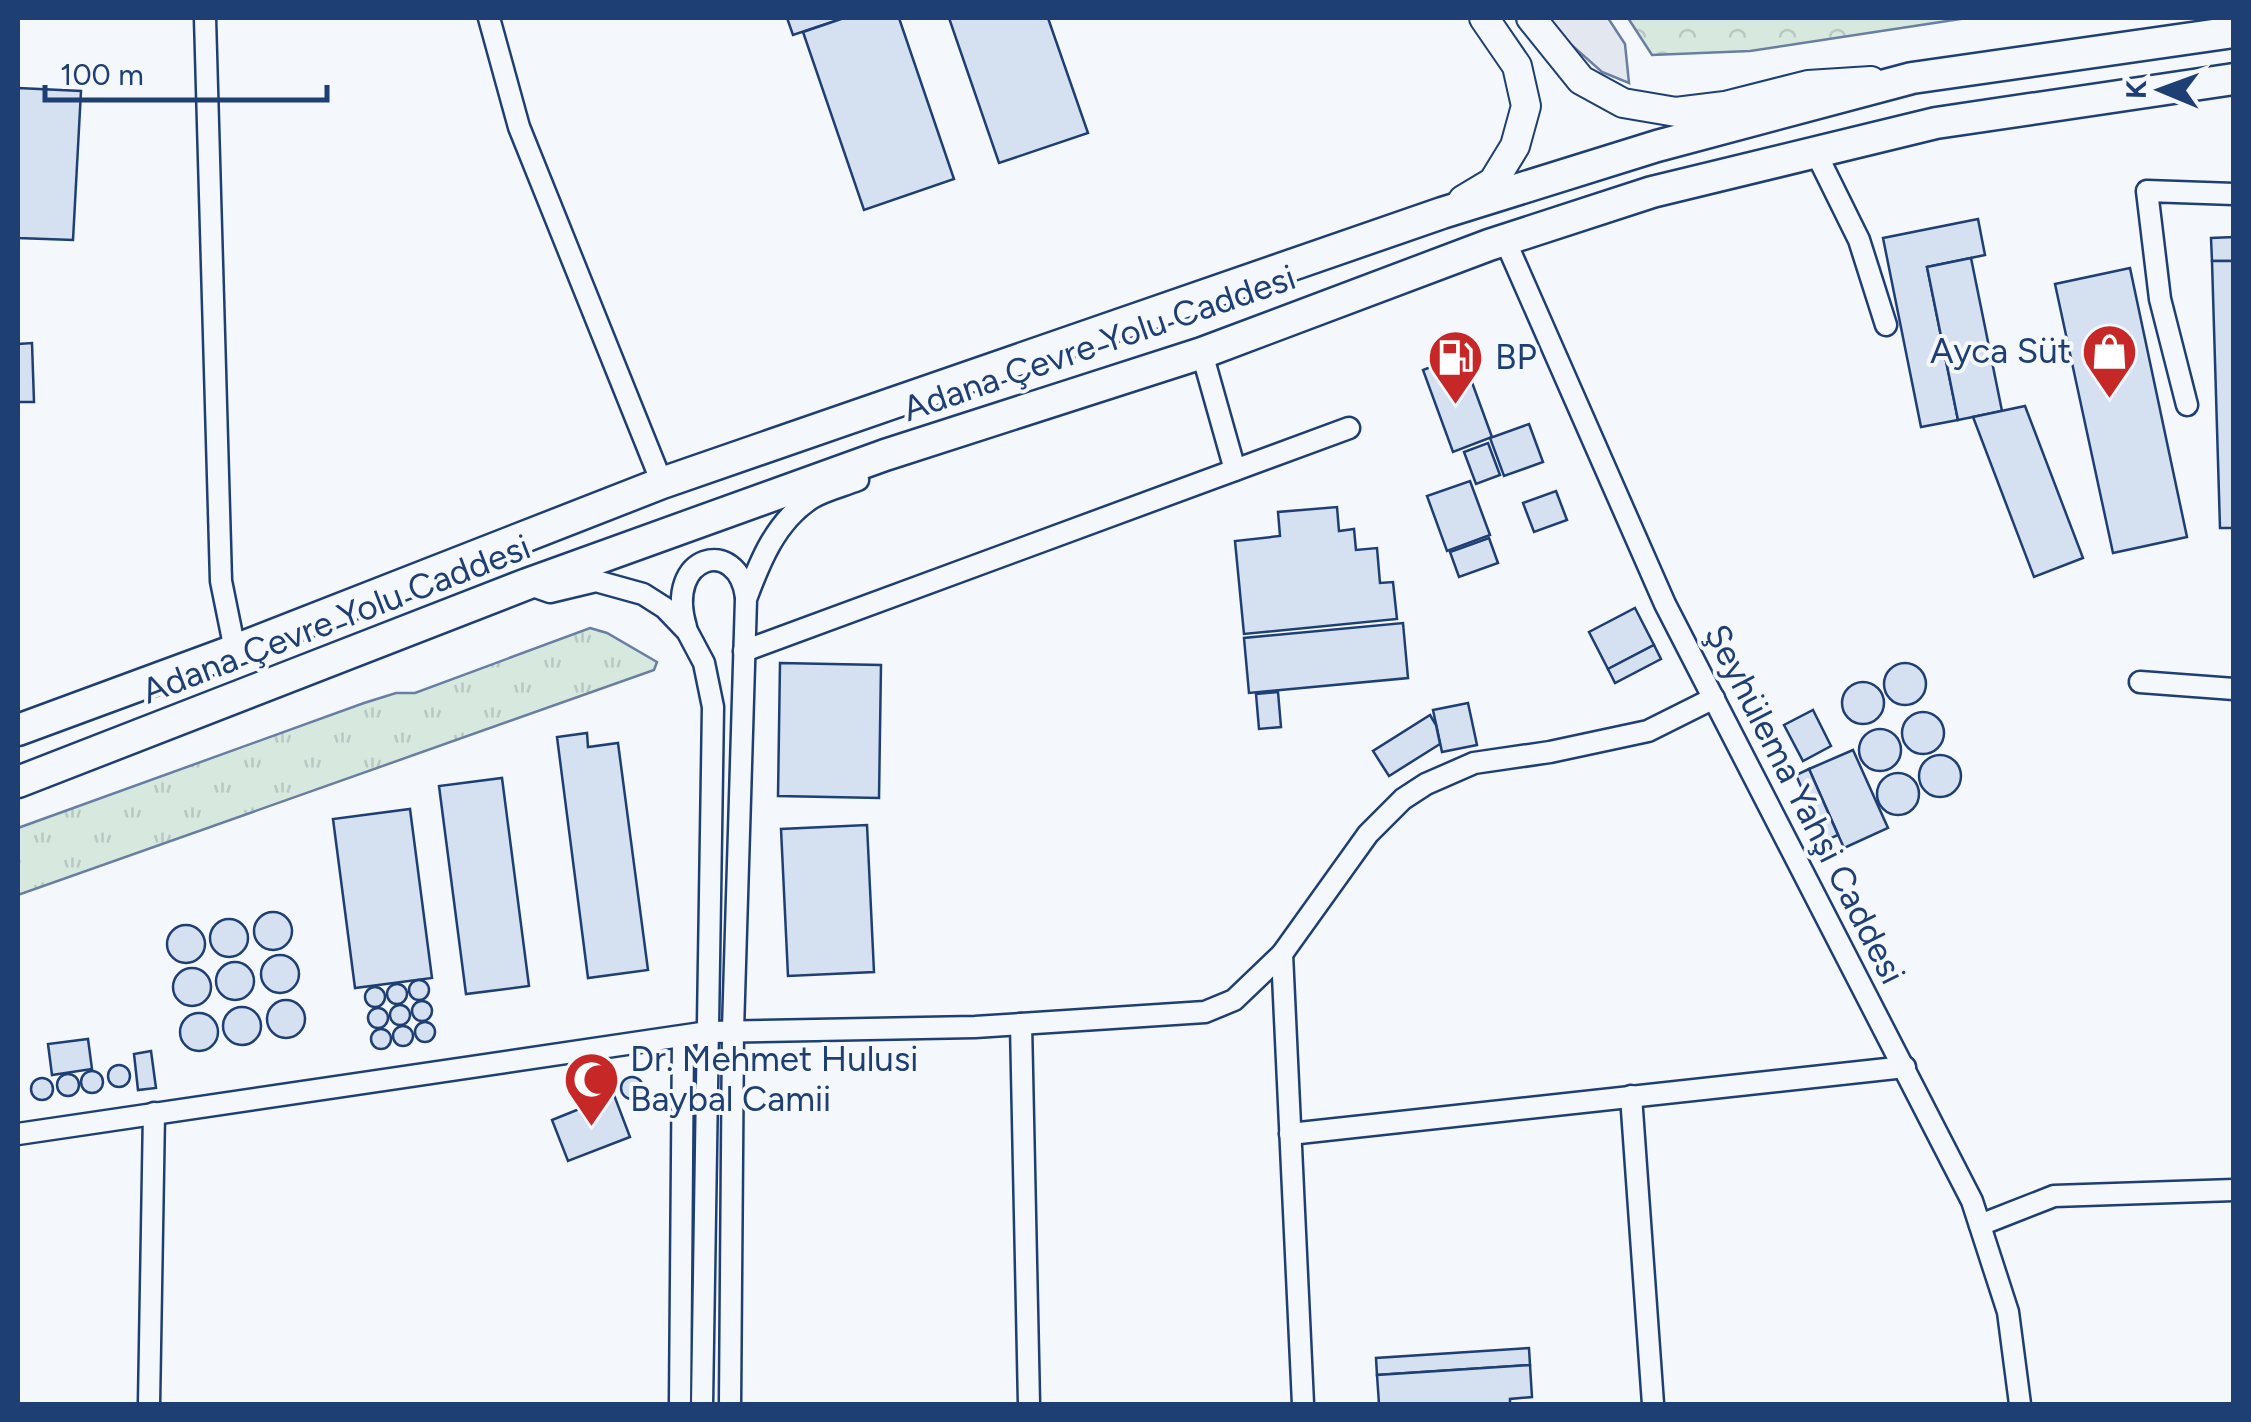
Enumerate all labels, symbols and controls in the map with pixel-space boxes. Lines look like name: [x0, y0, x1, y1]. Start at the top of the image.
scale bar: [45, 40, 328, 102]
north arrow: [2111, 40, 2211, 140]
text: 100 m: [60, 56, 144, 93]
text: K: [2119, 80, 2153, 99]
street label: Adana Çevre Yolu Caddesi: [897, 256, 1301, 430]
shop icon: Ayca Süt: [2080, 321, 2140, 400]
fuel station icon: BP: [1426, 327, 1486, 406]
place label: Ayca Süt: [1930, 330, 2071, 372]
place label: BP: [1495, 336, 1537, 378]
street label: Adana Çevre Yolu Caddesi: [136, 526, 536, 712]
street label: Şeyhülema Yahşi Caddesi: [1696, 617, 1914, 991]
place label: Dr. Mehmet Hulusi Baybal Camii: [630, 1038, 918, 1120]
mosque icon: Dr. Mehmet Hulusi Baybal Camii: [561, 1049, 621, 1128]

